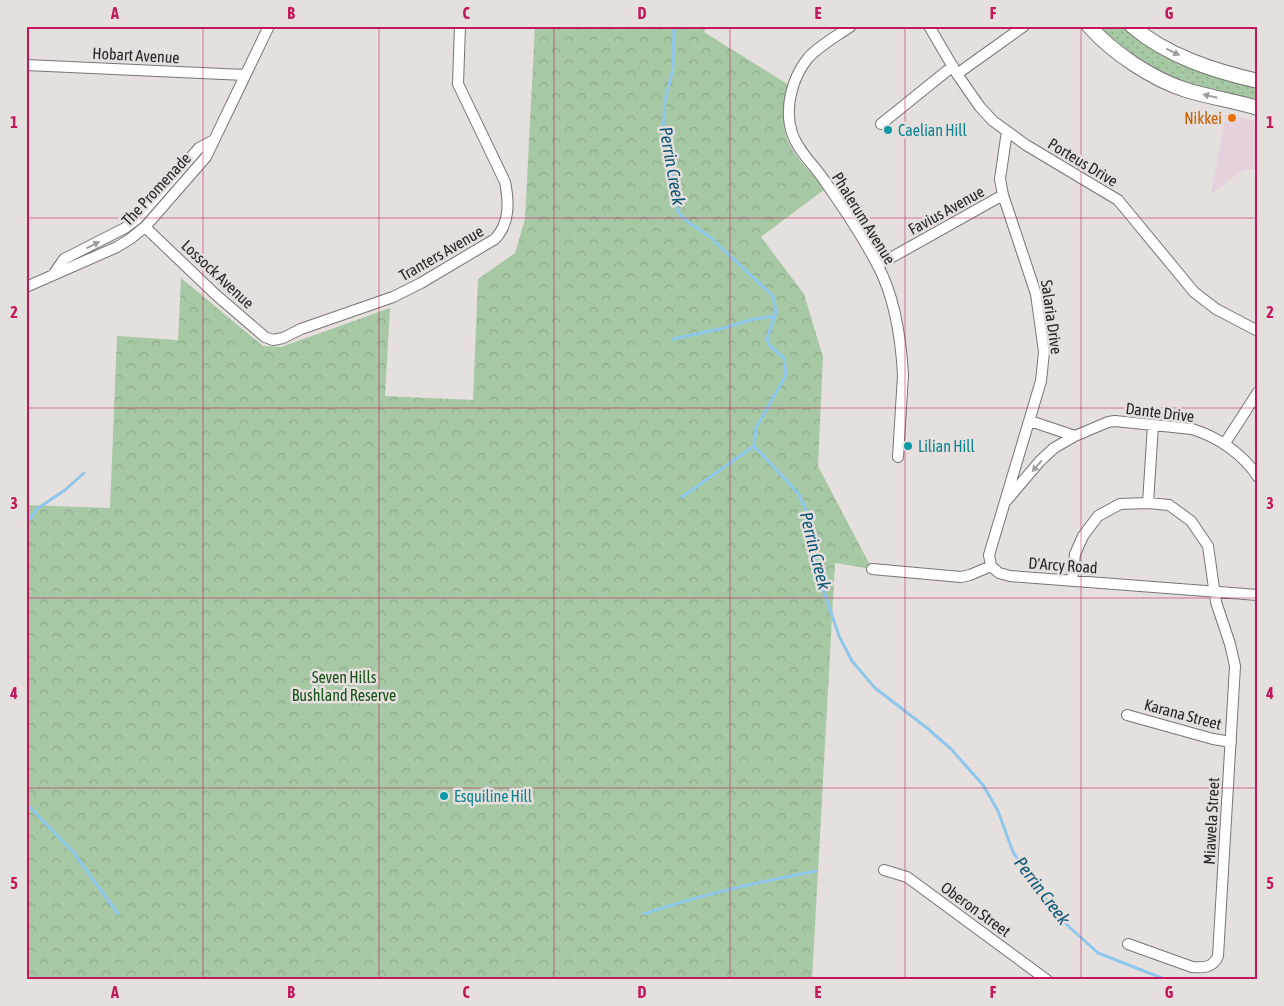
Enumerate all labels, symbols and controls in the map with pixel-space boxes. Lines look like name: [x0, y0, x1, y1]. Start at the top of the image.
text: A: [110, 4, 119, 22]
text: B: [287, 4, 295, 22]
text: C: [462, 4, 470, 22]
text: D: [638, 4, 647, 22]
text: E: [815, 4, 822, 22]
text: F: [990, 4, 997, 22]
text: G: [1165, 4, 1174, 22]
street label: Hobart Avenue: [92, 44, 180, 66]
one-way arrow: [1166, 48, 1180, 56]
one-way arrow: [1203, 92, 1218, 100]
place label: Nikkei: [1184, 109, 1222, 127]
marker: Nikkei: [1226, 112, 1238, 124]
text: 1: [10, 113, 18, 131]
text: 1: [1266, 113, 1274, 131]
place label: Caelian Hill: [898, 121, 967, 139]
marker: Caelian Hill: [882, 124, 894, 136]
water label: Perrin Creek: [655, 125, 690, 208]
street label: Porteus Drive: [1045, 134, 1121, 190]
street label: The Promenade: [118, 149, 194, 229]
street label: Phalerum Avenue: [829, 169, 899, 267]
street label: Favius Avenue: [905, 182, 987, 238]
street label: Tranters Avenue: [396, 222, 486, 284]
street label: Lossock Avenue: [178, 236, 258, 312]
one-way arrow: [85, 241, 100, 249]
street label: Salaria Drive: [1038, 279, 1066, 355]
text: 2: [10, 303, 18, 321]
text: 2: [1266, 303, 1274, 321]
street label: Dante Drive: [1125, 399, 1195, 425]
place label: Lilian Hill: [918, 437, 975, 455]
marker: Lilian Hill: [902, 440, 914, 452]
one-way arrow: [1031, 459, 1042, 472]
text: 3: [10, 494, 18, 512]
text: 3: [1266, 494, 1274, 512]
water label: Perrin Creek: [796, 510, 836, 593]
street label: D'Arcy Road: [1028, 554, 1098, 577]
park label: Seven Hills Bushland Reserve: [292, 668, 396, 704]
text: 4: [9, 684, 18, 702]
text: 4: [1265, 684, 1274, 702]
street label: Karana Street: [1142, 695, 1224, 733]
street label: Miawela Street: [1200, 776, 1222, 865]
place label: Esquiline Hill: [454, 787, 533, 806]
marker: Esquiline Hill: [438, 790, 450, 802]
water label: Perrin Creek: [1010, 853, 1075, 930]
text: 5: [10, 874, 18, 892]
text: 5: [1266, 874, 1274, 892]
street label: Oberon Street: [938, 878, 1015, 940]
text: A: [110, 983, 119, 1001]
text: B: [287, 983, 295, 1001]
text: C: [462, 983, 470, 1001]
text: D: [638, 983, 647, 1001]
text: E: [815, 983, 822, 1001]
text: F: [990, 983, 997, 1001]
text: G: [1165, 983, 1174, 1001]

